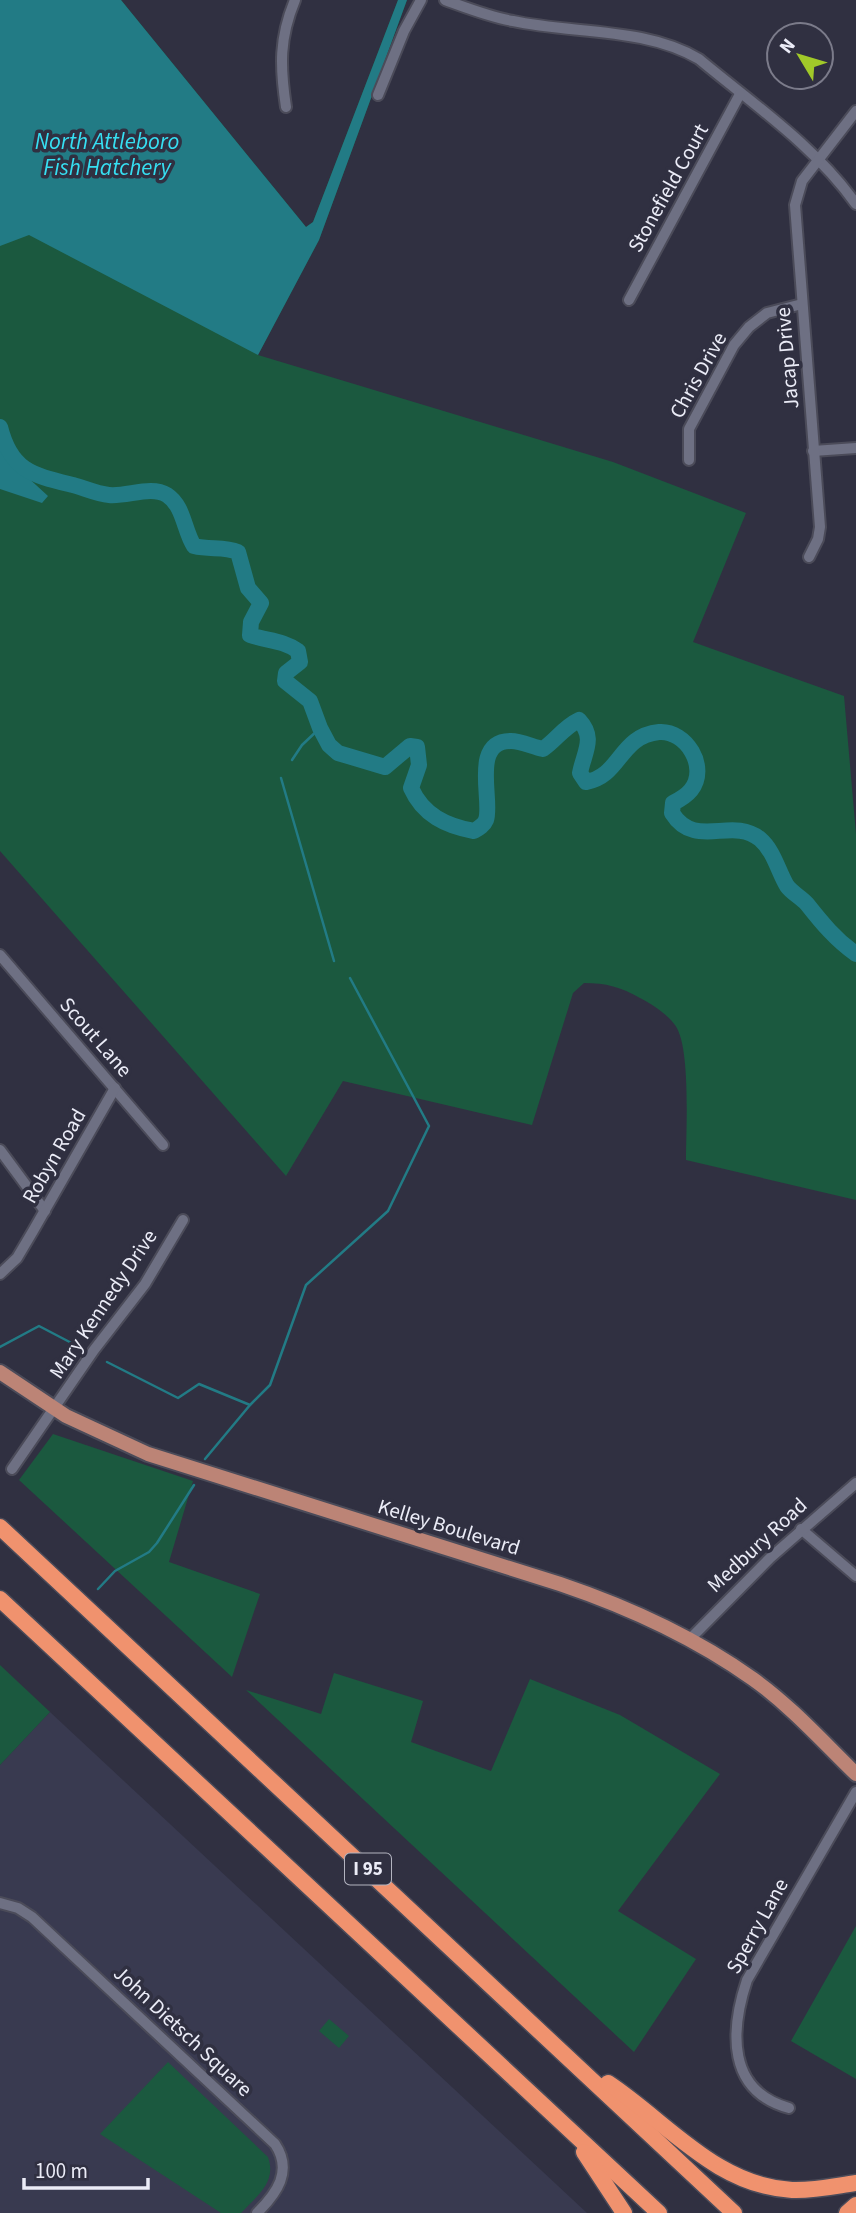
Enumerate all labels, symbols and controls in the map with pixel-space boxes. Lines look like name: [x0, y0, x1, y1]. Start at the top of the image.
north arrow: [765, 21, 835, 91]
text: N: [773, 33, 802, 60]
street label: Stonefield Court: [620, 118, 716, 258]
water label: North Attleboro Fish Hatchery: [35, 125, 179, 184]
street label: Jacap Drive: [768, 306, 806, 410]
street label: Chris Drive: [662, 326, 734, 424]
street label: Scout Lane: [53, 990, 139, 1084]
street label: Robyn Road: [15, 1103, 93, 1209]
street label: Mary Kennedy Drive: [42, 1223, 164, 1385]
street label: Kelley Boulevard: [374, 1491, 524, 1563]
street label: Medbury Road: [700, 1491, 814, 1599]
road number: I 95: [345, 1854, 391, 1884]
street label: Sperry Lane: [718, 1873, 796, 1979]
street label: John Dietsch Square: [107, 1959, 259, 2103]
scale bar: [24, 2146, 149, 2190]
text: 100 m: [35, 2156, 88, 2186]

